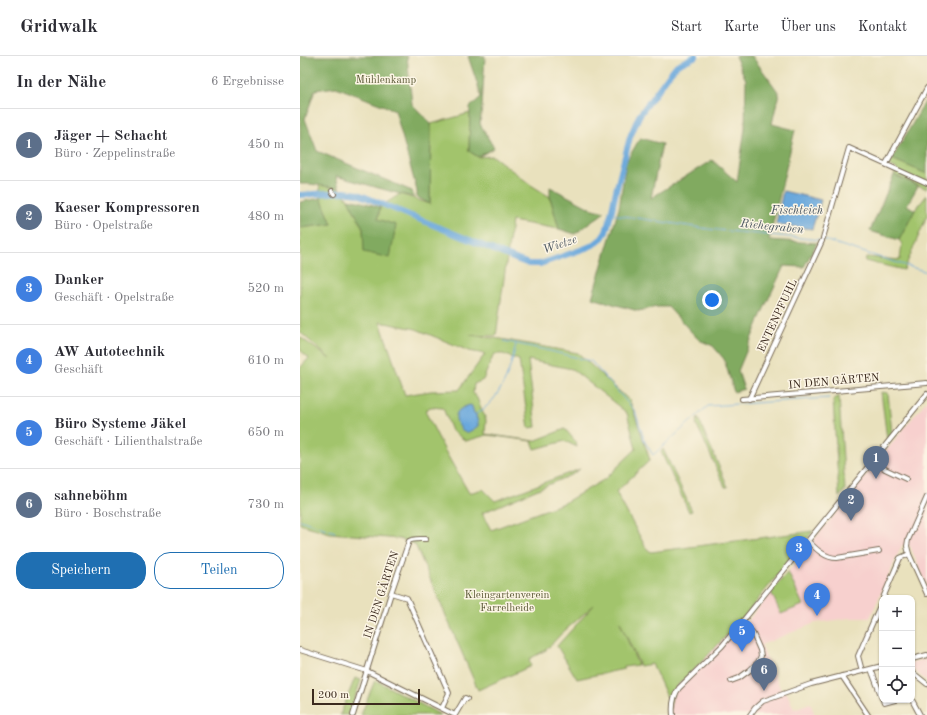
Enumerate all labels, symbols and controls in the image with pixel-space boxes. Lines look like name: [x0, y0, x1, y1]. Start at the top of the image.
text: Gridwalk: [20, 18, 98, 37]
text: Start: [671, 20, 702, 34]
text: Karte: [724, 20, 759, 34]
text: Über uns: [781, 20, 836, 34]
text: Kontakt: [858, 20, 907, 34]
text: In der Nähe: [16, 74, 106, 91]
text: 6 Ergebnisse: [211, 75, 284, 88]
park label: Mühlenkamp: [356, 75, 417, 86]
text: Jäger + Schacht: [54, 129, 167, 144]
text: 1: [25, 138, 33, 151]
text: 450 m: [247, 138, 284, 151]
text: Büro · Zeppelinstraße: [54, 147, 175, 160]
text: Kaeser Kompressoren: [54, 201, 200, 216]
water label: Fischteich: [770, 205, 823, 217]
text: 2: [25, 210, 33, 223]
text: 480 m: [247, 210, 284, 223]
water label: Riehegraben: [739, 218, 804, 236]
text: Büro · Opelstraße: [54, 219, 153, 232]
water label: Wietze: [541, 234, 579, 256]
text: Danker: [54, 273, 104, 288]
street label: ENTENPFUHL: [756, 278, 800, 354]
text: 3: [25, 282, 33, 295]
text: 520 m: [247, 282, 284, 295]
your location: [702, 290, 722, 310]
text: Geschäft · Opelstraße: [54, 291, 174, 304]
text: AW Autotechnik: [54, 345, 165, 360]
text: 4: [25, 354, 33, 367]
text: 610 m: [247, 354, 284, 367]
text: Geschäft: [54, 363, 103, 376]
street label: IN DEN GÄRTEN: [788, 371, 881, 391]
text: Büro Systeme Jäkel: [54, 417, 186, 432]
text: 5: [25, 426, 33, 439]
text: 650 m: [247, 426, 284, 439]
text: Geschäft · Lilienthalstraße: [54, 435, 202, 448]
pin: 1: [863, 446, 889, 479]
pin: 2: [838, 488, 864, 521]
text: sahneböhm: [54, 489, 128, 504]
text: 6: [25, 498, 33, 511]
text: 730 m: [247, 498, 284, 511]
text: Büro · Boschstraße: [54, 507, 161, 520]
pin: 3: [786, 536, 812, 569]
street label: IN DEN GÄRTEN: [361, 549, 402, 640]
button: Speichern: [16, 552, 146, 589]
button: Teilen: [154, 552, 284, 589]
pin: 4: [804, 583, 830, 616]
park label: Kleingartenverein Farrelheide: [465, 590, 549, 614]
map controls: [879, 595, 915, 703]
button: +: [879, 595, 915, 631]
pin: 5: [729, 619, 755, 652]
button: −: [879, 631, 915, 667]
pin: 6: [751, 658, 777, 691]
button: locate: [879, 667, 915, 703]
scale bar: [312, 687, 420, 706]
text: 200 m: [318, 690, 349, 701]

